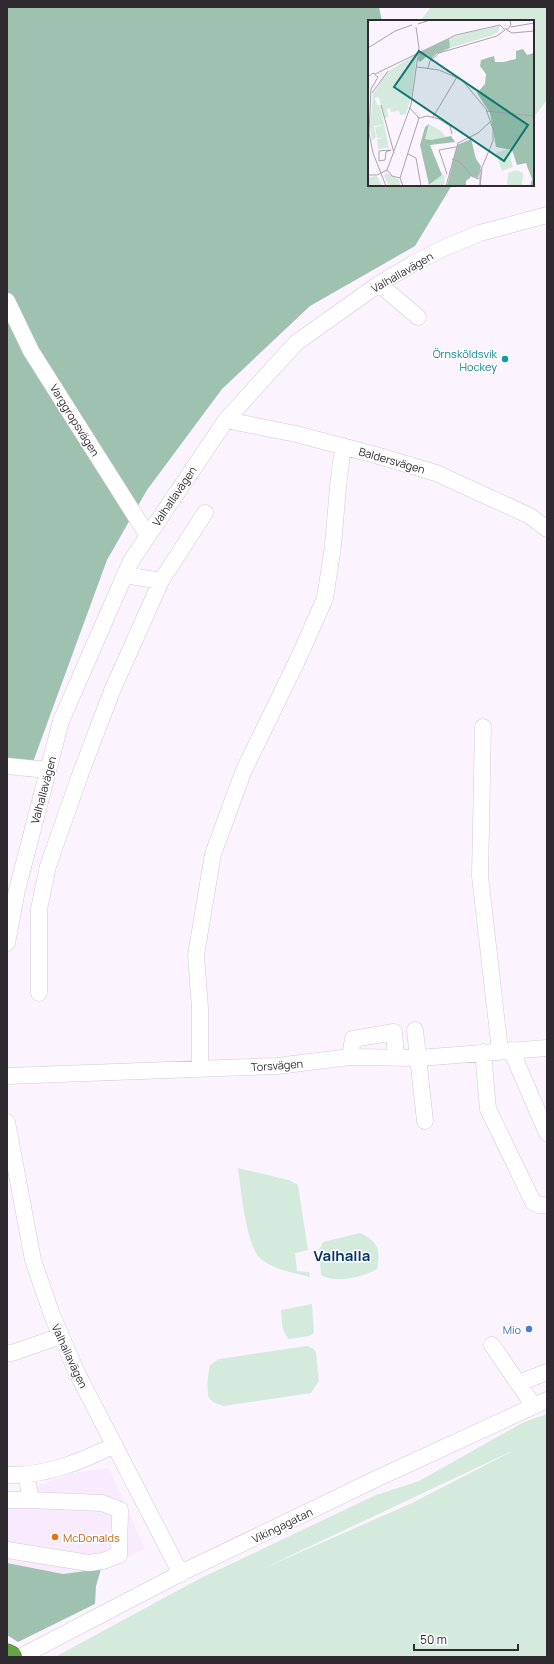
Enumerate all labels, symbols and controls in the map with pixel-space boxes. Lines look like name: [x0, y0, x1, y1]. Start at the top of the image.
inset map: [368, 20, 534, 186]
street label: Valhallavägen: [368, 248, 436, 296]
place label: Örnsköldsvik Hockey: [433, 346, 498, 374]
marker: Örnsköldsvik Hockey: [500, 354, 510, 364]
street label: Varggropsvägen: [47, 381, 103, 459]
street label: Baldersvägen: [357, 443, 427, 477]
street label: Valhallavägen: [148, 463, 200, 529]
street label: Valhallavägen: [27, 755, 59, 825]
street label: Torsvägen: [250, 1056, 304, 1074]
district label: Valhalla: [314, 1245, 370, 1266]
street label: Valhallavägen: [49, 1321, 91, 1391]
place label: Mio: [503, 1322, 521, 1337]
marker: Mio: [524, 1324, 534, 1334]
street label: Vikingagatan: [249, 1504, 315, 1546]
place label: McDonalds: [63, 1530, 120, 1545]
marker: McDonalds: [50, 1532, 60, 1542]
scale bar: [414, 1626, 518, 1652]
text: 50 m: [420, 1631, 447, 1648]

